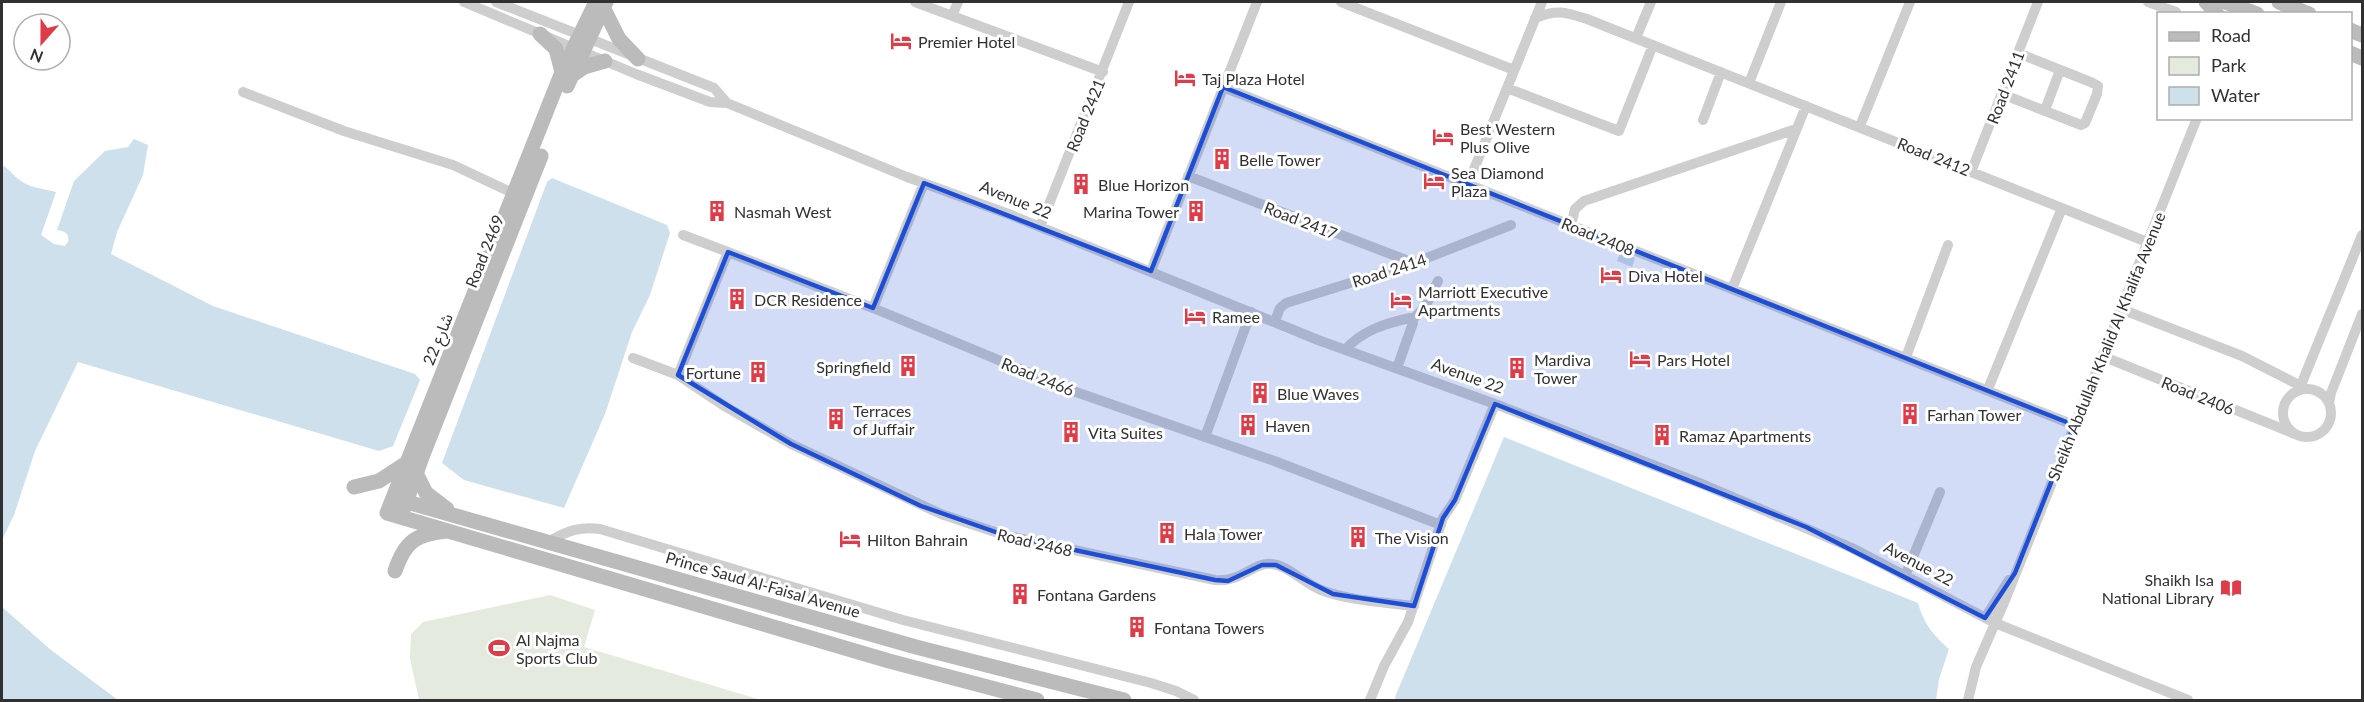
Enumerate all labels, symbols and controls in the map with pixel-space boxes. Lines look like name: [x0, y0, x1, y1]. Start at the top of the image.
north arrow: [12, 12, 72, 72]
legend: [2157, 12, 2352, 120]
text: Road: [2211, 24, 2251, 46]
hotel icon: Premier Hotel: [889, 29, 913, 53]
place label: Premier Hotel: [918, 32, 1015, 51]
text: N: [27, 45, 46, 68]
street label: Road 2411: [1982, 48, 2028, 126]
text: Park: [2211, 54, 2247, 76]
hotel icon: Taj Plaza Hotel: [1173, 66, 1197, 90]
place label: Taj Plaza Hotel: [1202, 69, 1305, 88]
street label: Road 2421: [1062, 76, 1108, 154]
text: Water: [2211, 84, 2260, 106]
place label: Best Western Plus Olive: [1460, 119, 1555, 156]
hotel icon: Best Western Plus Olive: [1431, 125, 1455, 149]
street label: Road 2412: [1895, 133, 1973, 179]
building icon: Belle Tower: [1210, 147, 1234, 171]
place label: Belle Tower: [1239, 150, 1321, 169]
place label: Sea Diamond Plaza: [1451, 163, 1544, 200]
hotel icon: Sea Diamond Plaza: [1422, 169, 1446, 193]
building icon: Blue Horizon: [1069, 172, 1093, 196]
place label: Blue Horizon: [1098, 175, 1189, 194]
street label: Avenue 22: [977, 176, 1055, 222]
street label: Road 2417: [1262, 197, 1340, 243]
building icon: Nasmah West: [705, 199, 729, 223]
building icon: Marina Tower: [1184, 199, 1208, 223]
place label: Nasmah West: [734, 202, 832, 221]
place label: Marina Tower: [1083, 202, 1179, 221]
street label: Sheikh Abdullah Khalid Al Khalifa Avenue: [2043, 209, 2169, 483]
street label: Road 2469: [461, 212, 507, 290]
street label: Road 2408: [1559, 213, 1637, 259]
street label: Road 2414: [1350, 249, 1428, 291]
hotel icon: Diva Hotel: [1599, 263, 1623, 287]
place label: Diva Hotel: [1628, 266, 1703, 285]
place label: Marriott Executive Apartments: [1418, 282, 1548, 319]
building icon: DCR Residence: [725, 287, 749, 311]
hotel icon: Marriott Executive Apartments: [1389, 288, 1413, 312]
place label: DCR Residence: [754, 290, 862, 309]
hotel icon: Ramee: [1183, 304, 1207, 328]
place label: Ramee: [1212, 307, 1260, 326]
street label: شارع 22: [418, 310, 460, 369]
hotel icon: Pars Hotel: [1628, 347, 1652, 371]
place label: Mardiva Tower: [1534, 350, 1591, 387]
place label: Pars Hotel: [1657, 350, 1730, 369]
street label: Road 2466: [999, 353, 1077, 399]
street label: Avenue 22: [1429, 353, 1507, 397]
building icon: Springfield: [896, 354, 920, 378]
building icon: Mardiva Tower: [1505, 356, 1529, 380]
place label: Springfield: [816, 357, 891, 376]
building icon: Fortune: [746, 360, 770, 384]
place label: Fortune: [686, 363, 741, 382]
street label: Road 2406: [2159, 372, 2237, 418]
building icon: Blue Waves: [1248, 381, 1272, 405]
place label: Blue Waves: [1277, 384, 1359, 403]
place label: Terraces of Juffair: [853, 401, 915, 438]
building icon: Farhan Tower: [1898, 402, 1922, 426]
place label: Farhan Tower: [1927, 405, 2021, 424]
building icon: Terraces of Juffair: [824, 407, 848, 431]
building icon: Haven: [1236, 413, 1260, 437]
place label: Haven: [1265, 416, 1310, 435]
building icon: Vita Suites: [1059, 420, 1083, 444]
place label: Vita Suites: [1088, 423, 1163, 442]
building icon: Ramaz Apartments: [1650, 423, 1674, 447]
place label: Ramaz Apartments: [1679, 426, 1811, 445]
building icon: Hala Tower: [1155, 521, 1179, 545]
street label: Road 2468: [995, 524, 1075, 560]
place label: Hala Tower: [1184, 524, 1263, 543]
building icon: The Vision: [1346, 525, 1370, 549]
hotel icon: Hilton Bahrain: [838, 527, 862, 551]
place label: The Vision: [1375, 528, 1449, 547]
place label: Hilton Bahrain: [867, 530, 968, 549]
street label: Avenue 22: [1881, 537, 1957, 589]
street label: Prince Saud Al-Faisal Avenue: [664, 547, 862, 621]
place label: Shaikh Isa National Library: [2102, 570, 2215, 607]
library icon: Shaikh Isa National Library: [2219, 576, 2243, 600]
building icon: Fontana Gardens: [1008, 582, 1032, 606]
place label: Fontana Gardens: [1037, 585, 1156, 604]
building icon: Fontana Towers: [1125, 615, 1149, 639]
place label: Fontana Towers: [1154, 618, 1265, 637]
place label: Al Najma Sports Club: [516, 630, 598, 667]
sports icon: Al Najma Sports Club: [487, 636, 511, 660]

